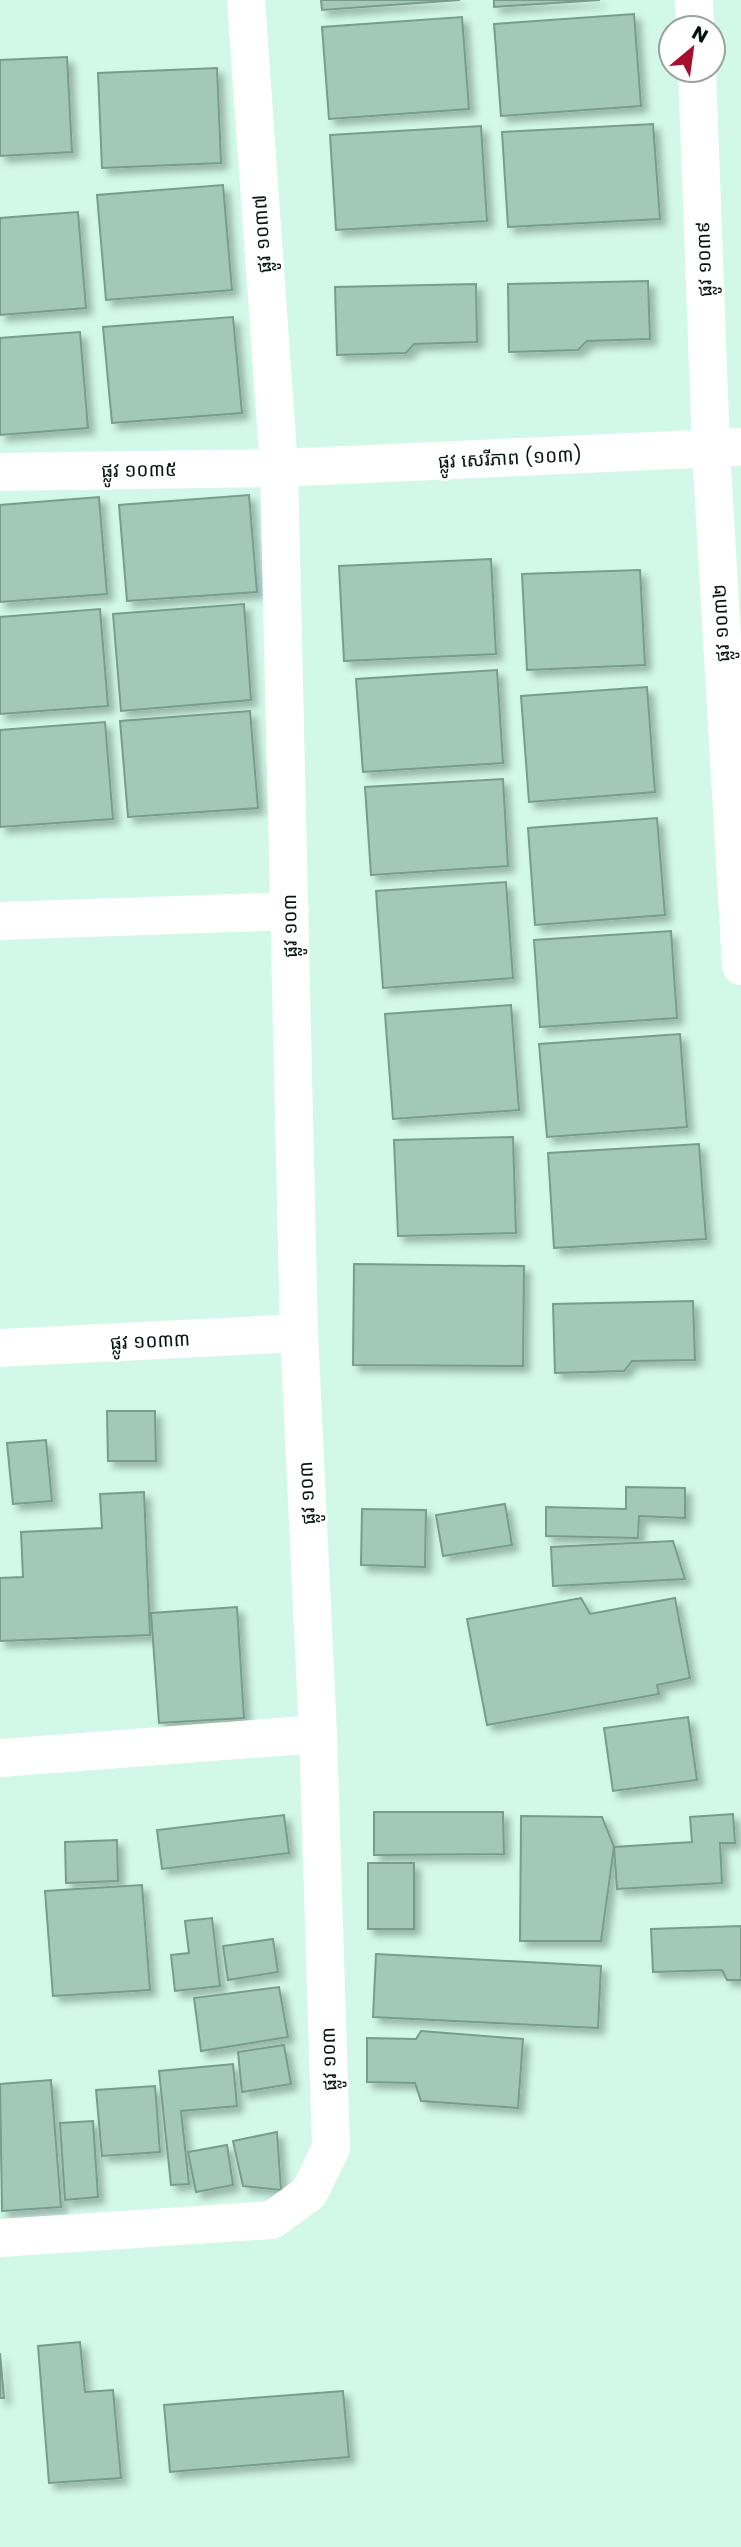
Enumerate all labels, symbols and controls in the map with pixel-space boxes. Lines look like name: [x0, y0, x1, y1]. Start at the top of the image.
north arrow: [657, 14, 727, 84]
text: N: [687, 19, 713, 50]
street label: ផ្លូវ ១០៣៧: [246, 194, 282, 274]
street label: ផ្លូវ ១០៣៩: [689, 220, 722, 297]
street label: ផ្លូវ សេរីភាព (១០៣): [437, 441, 583, 479]
street label: ផ្លូវ ១០៣៥: [101, 456, 177, 488]
street label: ផ្លូវ ១០៣២: [705, 583, 740, 663]
street label: ផ្លូវ ១០៣: [276, 894, 308, 958]
street label: ផ្លូវ ១០៣៣: [109, 1325, 191, 1360]
street label: ផ្លូវ ១០៣: [292, 1460, 326, 1526]
street label: ផ្លូវ ១០៣: [314, 2027, 347, 2091]

